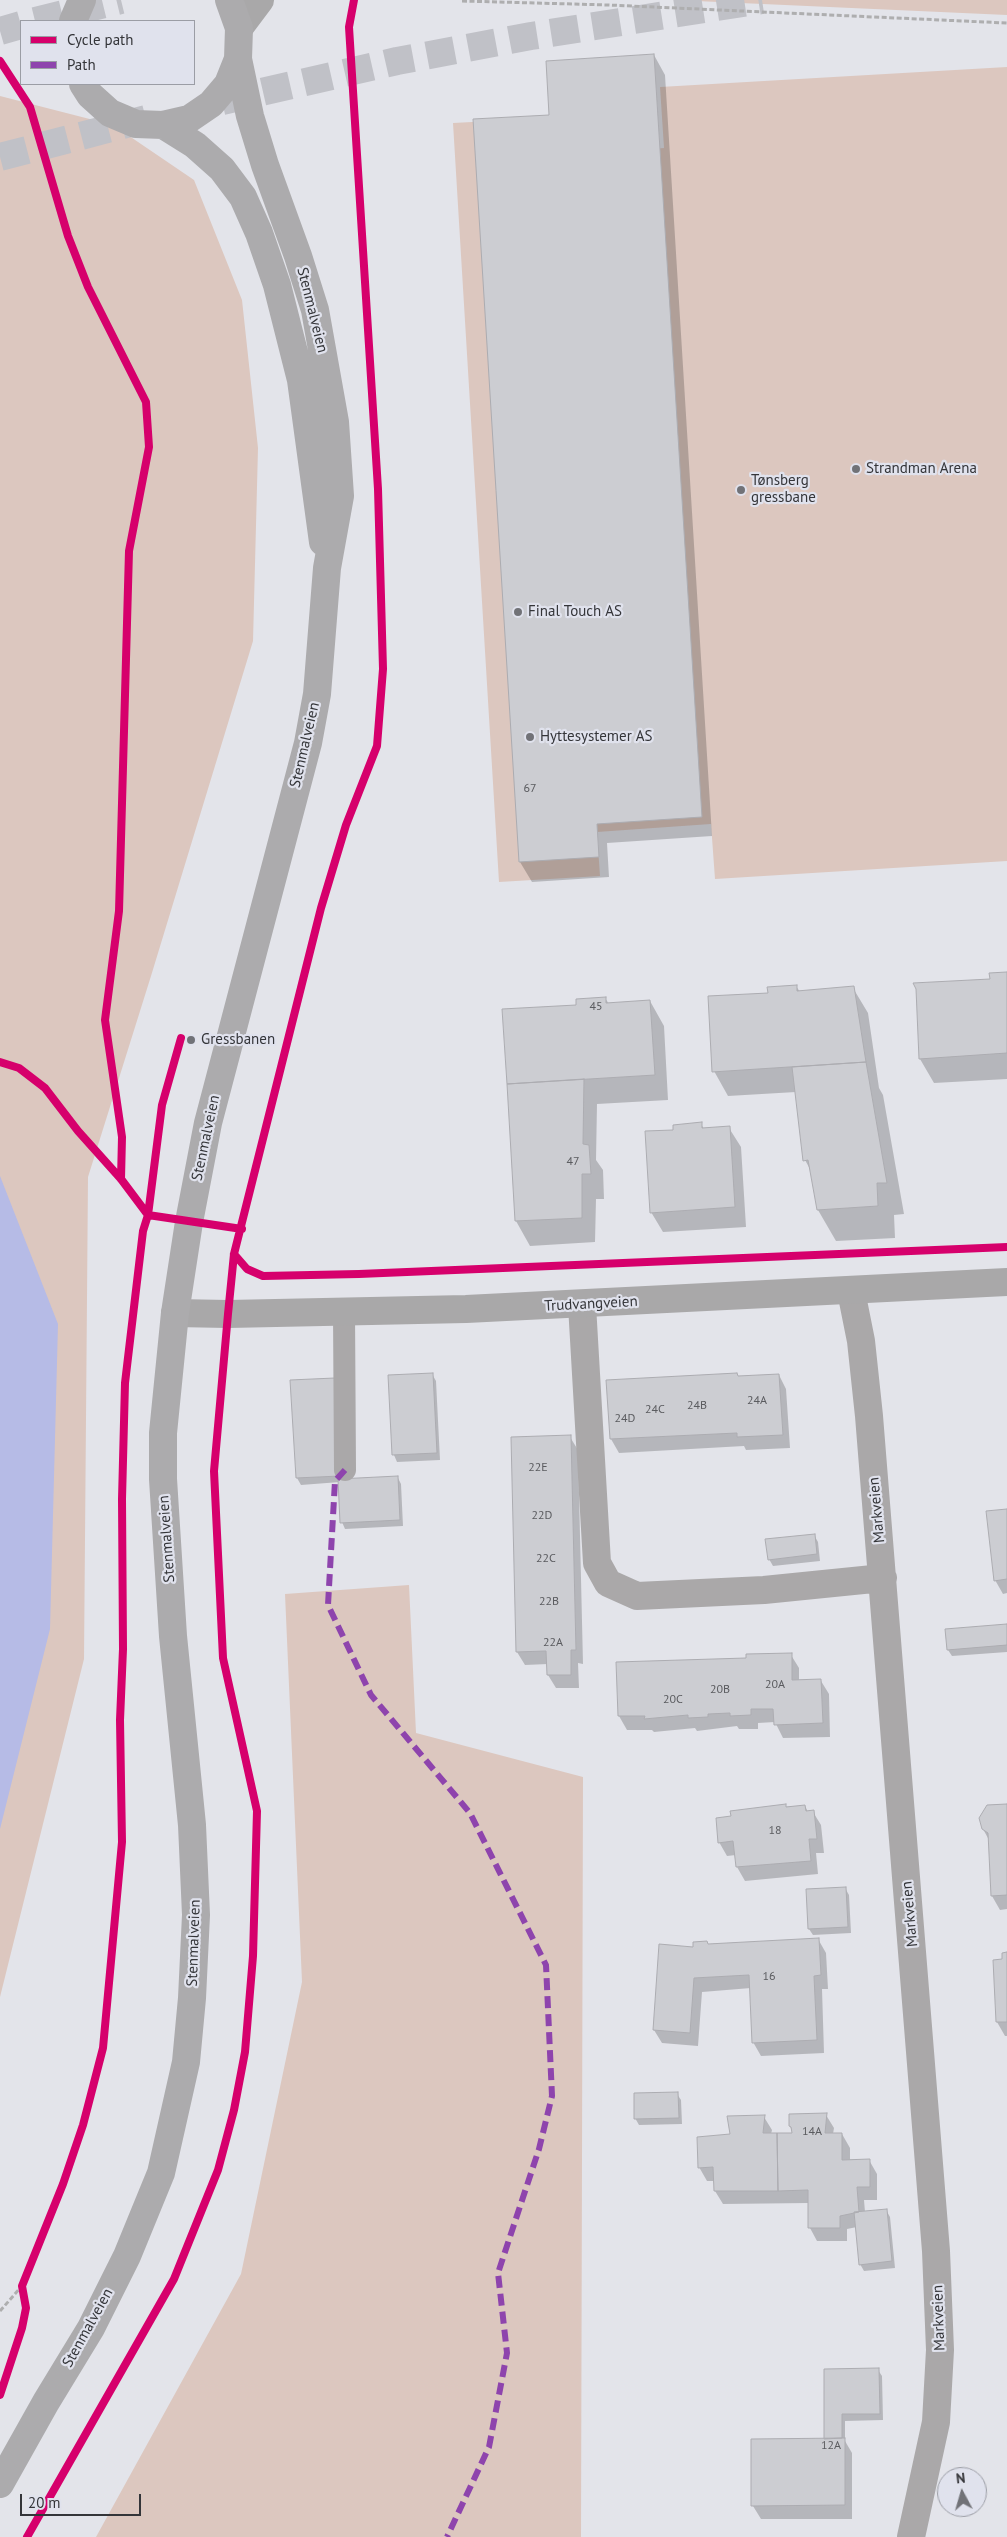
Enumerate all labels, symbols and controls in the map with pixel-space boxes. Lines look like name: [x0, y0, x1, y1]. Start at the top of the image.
legend: [20, 20, 195, 85]
text: Cycle path: [67, 30, 133, 49]
text: Path: [67, 55, 96, 74]
street label: Stenmalveien: [293, 265, 331, 355]
place label: Strandman Arena: [866, 460, 977, 478]
marker: Strandman Arena: [850, 463, 862, 475]
place label: Tønsberg gressbane: [751, 472, 816, 507]
marker: Tønsberg gressbane: [735, 484, 747, 496]
place label: Final Touch AS: [528, 603, 622, 621]
marker: Final Touch AS: [512, 606, 524, 618]
street label: Stenmalveien: [286, 700, 324, 790]
place label: Hyttesystemer AS: [540, 728, 652, 746]
marker: Hyttesystemer AS: [524, 731, 536, 743]
house number: 67: [523, 782, 537, 796]
house number: 45: [589, 1000, 603, 1014]
place label: Gressbanen: [201, 1031, 275, 1049]
marker: Gressbanen: [185, 1034, 197, 1046]
street label: Stenmalveien: [188, 1093, 224, 1183]
house number: 47: [566, 1155, 580, 1169]
street label: Trudvangveien: [544, 1293, 638, 1315]
house number: 24A: [747, 1394, 767, 1408]
house number: 24B: [687, 1399, 707, 1413]
house number: 24C: [645, 1403, 665, 1417]
house number: 24D: [615, 1412, 635, 1426]
house number: 22E: [528, 1461, 548, 1475]
street label: Markveien: [865, 1476, 889, 1544]
street label: Stenmalveien: [155, 1495, 179, 1583]
house number: 22D: [532, 1509, 552, 1523]
house number: 22C: [536, 1552, 556, 1566]
house number: 22B: [539, 1595, 559, 1609]
house number: 22A: [543, 1636, 563, 1650]
house number: 20A: [765, 1678, 785, 1692]
house number: 20B: [710, 1683, 730, 1697]
house number: 20C: [663, 1693, 683, 1707]
house number: 18: [768, 1824, 782, 1838]
street label: Markveien: [898, 1880, 922, 1948]
street label: Stenmalveien: [183, 1899, 205, 1987]
house number: 16: [762, 1970, 776, 1984]
house number: 14A: [802, 2125, 822, 2139]
street label: Stenmalveien: [59, 2285, 117, 2371]
street label: Markveien: [929, 2285, 949, 2351]
house number: 12A: [821, 2439, 841, 2453]
north arrow: [937, 2467, 987, 2517]
text: N: [955, 2469, 966, 2488]
scale bar: [22, 2484, 144, 2516]
text: 20 m: [28, 2493, 61, 2512]

